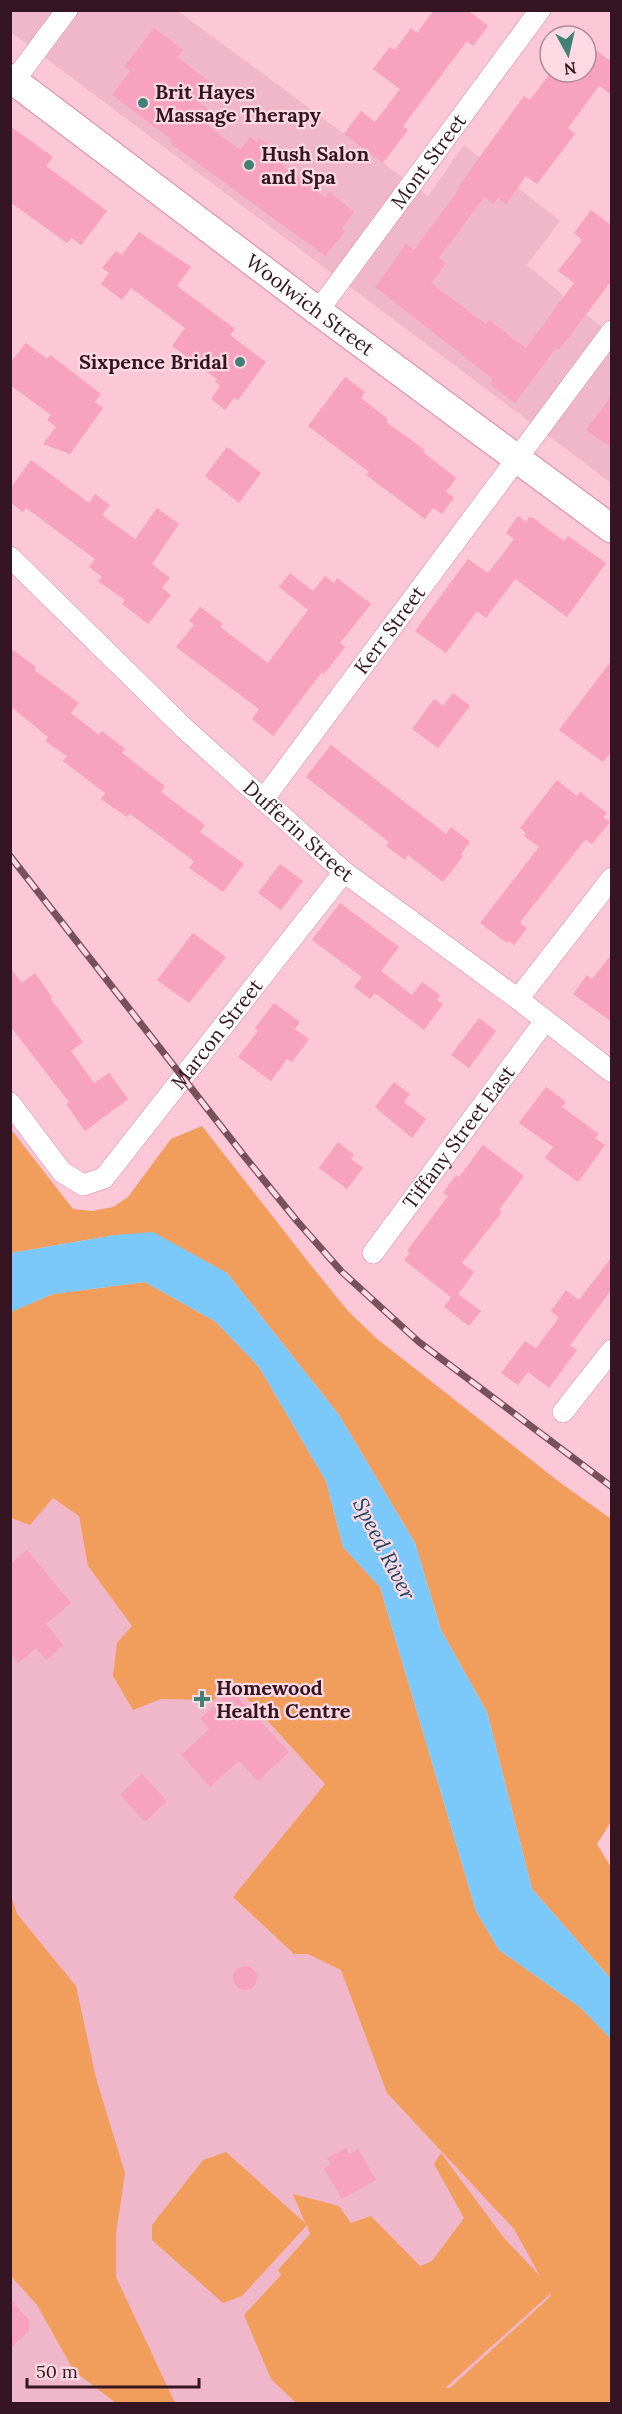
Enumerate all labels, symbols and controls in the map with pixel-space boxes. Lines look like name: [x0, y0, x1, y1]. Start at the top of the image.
north arrow: [538, 24, 598, 84]
text: N: [563, 58, 578, 80]
place label: Brit Hayes Massage Therapy: [155, 79, 321, 127]
marker: Brit Hayes Massage Therapy: [136, 96, 150, 110]
street label: Mont Street: [385, 108, 471, 213]
place label: Hush Salon and Spa: [261, 141, 369, 189]
marker: Hush Salon and Spa: [242, 158, 256, 172]
street label: Woolwich Street: [241, 248, 380, 361]
place label: Sixpence Bridal: [79, 349, 228, 374]
marker: Sixpence Bridal: [233, 355, 247, 369]
street label: Kerr Street: [348, 580, 430, 679]
street label: Dufferin Street: [239, 775, 359, 887]
street label: Marcon Street: [165, 973, 268, 1094]
street label: Tiffany Street East: [397, 1060, 520, 1214]
water label: Speed River: [347, 1493, 422, 1605]
place label: Homewood Health Centre: [216, 1675, 351, 1723]
marker: Homewood Health Centre: [193, 1690, 211, 1708]
scale bar: [27, 2351, 200, 2389]
text: 50 m: [36, 2360, 78, 2383]

